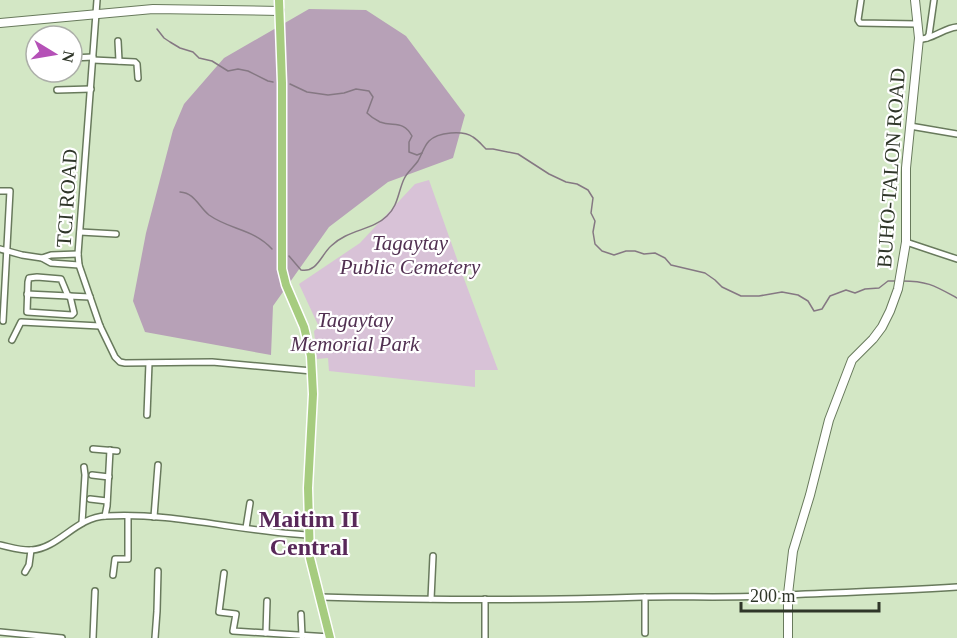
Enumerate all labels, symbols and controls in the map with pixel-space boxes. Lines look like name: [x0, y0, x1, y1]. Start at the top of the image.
north arrow: [24, 24, 84, 84]
text: N: [59, 49, 78, 64]
street label: BUHO-TALON ROAD: [872, 67, 910, 269]
street label: TCI ROAD: [52, 148, 82, 248]
park label: Tagaytay Public Cemetery: [339, 231, 481, 279]
park label: Tagaytay Memorial Park: [290, 308, 420, 356]
district label: Maitim II Central: [259, 506, 359, 560]
scale bar: [741, 575, 879, 613]
text: 200 m: [750, 586, 796, 606]

